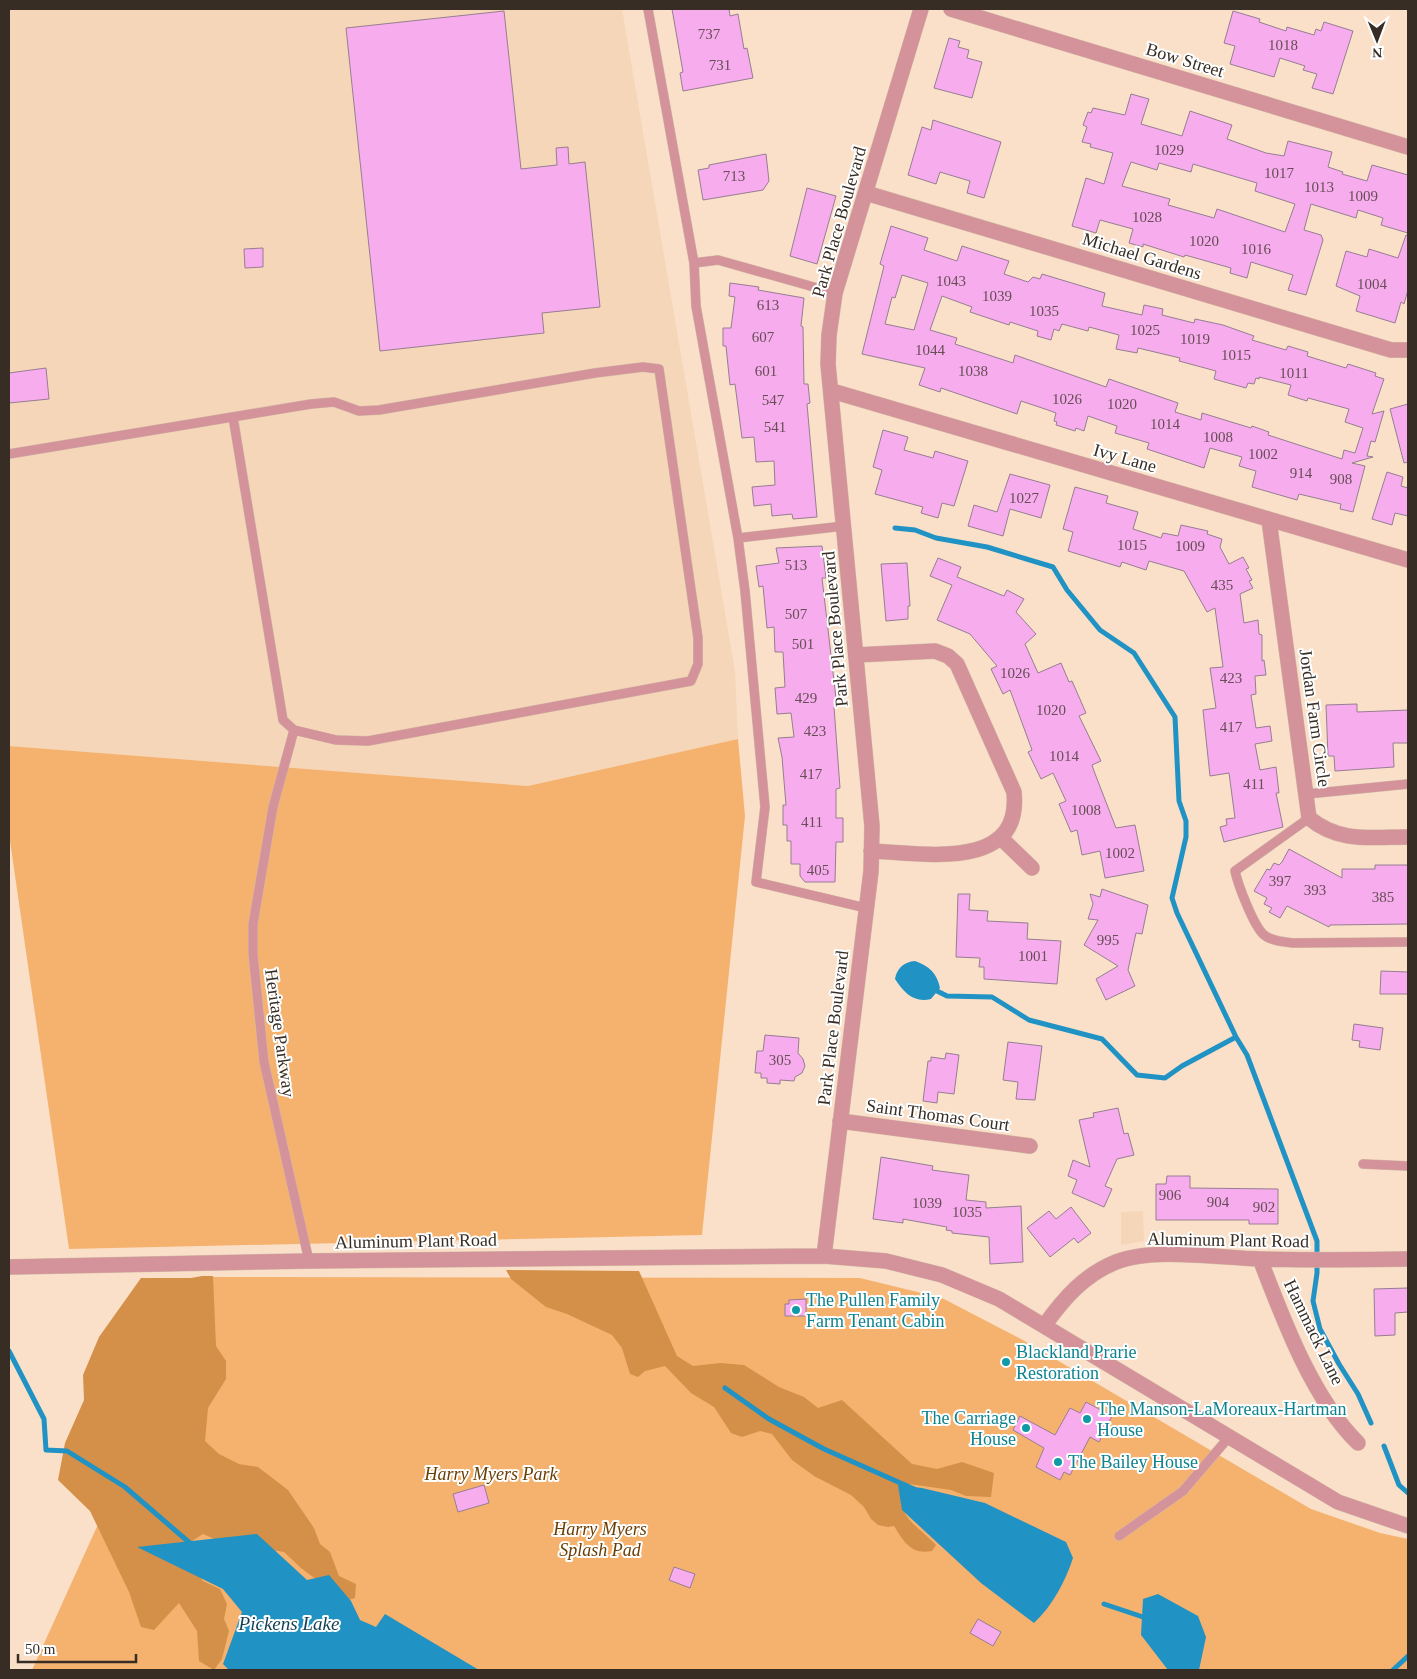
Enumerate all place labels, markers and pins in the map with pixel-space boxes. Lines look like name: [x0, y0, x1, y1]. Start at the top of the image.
place label: The Pullen Family Farm Tenant Cabin: [806, 1290, 944, 1331]
marker: The Pullen Family Farm Tenant Cabin: [790, 1304, 802, 1316]
place label: Blackland Prarie Restoration: [1016, 1342, 1136, 1383]
marker: Blackland Prarie Restoration: [1000, 1356, 1012, 1368]
place label: The Manson-LaMoreaux-Hartman House: [1097, 1399, 1346, 1440]
place label: The Carriage House: [922, 1408, 1016, 1449]
marker: The Manson-LaMoreaux-Hartman House: [1081, 1413, 1093, 1425]
marker: The Carriage House: [1020, 1422, 1032, 1434]
place label: The Bailey House: [1068, 1452, 1198, 1472]
marker: The Bailey House: [1052, 1456, 1064, 1468]

